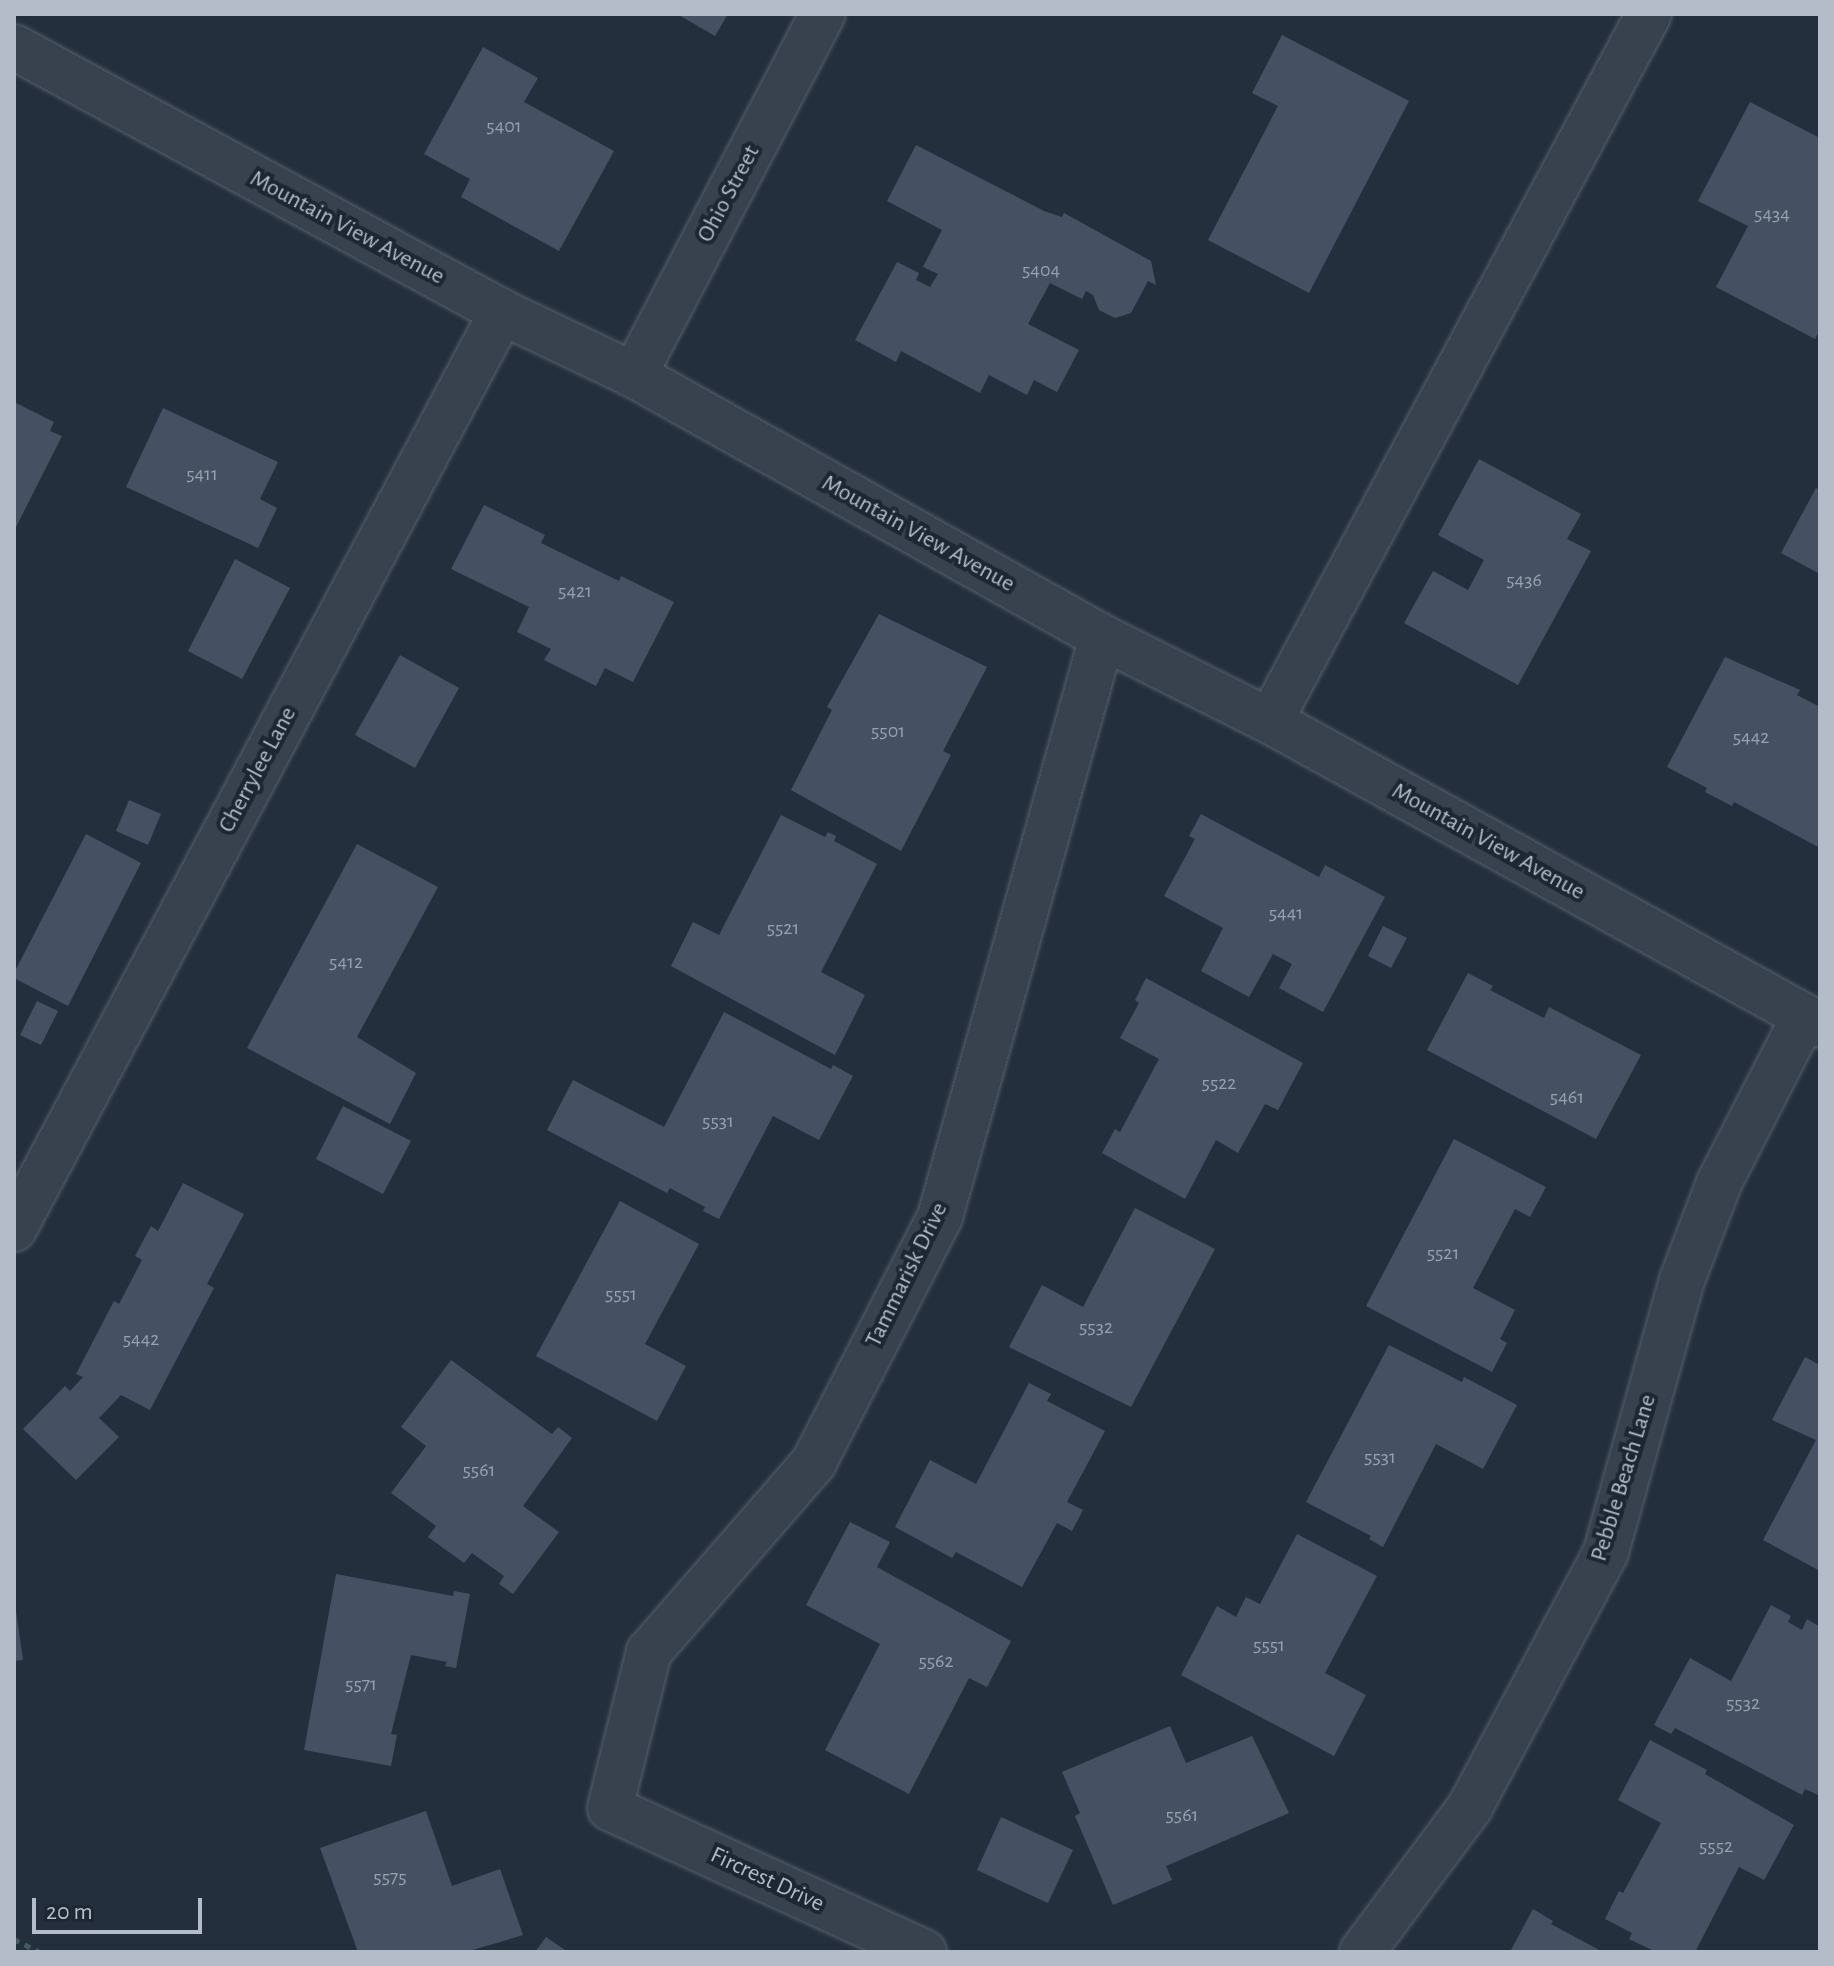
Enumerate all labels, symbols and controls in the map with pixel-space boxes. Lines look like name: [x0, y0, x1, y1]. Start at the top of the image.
house number: 5401: [486, 114, 522, 138]
street label: Ohio Street: [691, 141, 767, 247]
street label: Mountain View Avenue: [245, 165, 449, 291]
house number: 5434: [1754, 202, 1790, 226]
house number: 5404: [1022, 258, 1060, 282]
house number: 5411: [186, 462, 218, 486]
street label: Mountain View Avenue: [817, 469, 1019, 599]
house number: 5436: [1506, 568, 1542, 592]
house number: 5421: [558, 579, 592, 603]
street label: Cherrylee Lane: [213, 702, 303, 838]
house number: 5501: [871, 719, 905, 743]
house number: 5442: [1733, 725, 1769, 749]
street label: Mountain View Avenue: [1387, 777, 1589, 907]
house number: 5441: [1269, 901, 1303, 925]
house number: 5521: [767, 916, 799, 940]
house number: 5412: [329, 950, 363, 974]
house number: 5522: [1202, 1071, 1236, 1095]
house number: 5461: [1550, 1085, 1584, 1109]
house number: 5531: [702, 1109, 734, 1133]
street label: Tammarisk Drive: [860, 1198, 954, 1352]
house number: 5521: [1427, 1241, 1459, 1265]
house number: 5551: [605, 1282, 637, 1306]
house number: 5532: [1079, 1315, 1113, 1339]
house number: 5442: [123, 1327, 159, 1351]
street label: Pebble Beach Lane: [1585, 1391, 1663, 1565]
house number: 5531: [1364, 1445, 1396, 1469]
house number: 5561: [463, 1458, 495, 1482]
house number: 5551: [1253, 1633, 1285, 1657]
house number: 5562: [918, 1649, 954, 1673]
house number: 5571: [345, 1672, 377, 1696]
house number: 5532: [1726, 1691, 1760, 1715]
house number: 5561: [1166, 1803, 1198, 1827]
house number: 5552: [1699, 1834, 1733, 1858]
street label: Fircrest Drive: [706, 1841, 828, 1919]
house number: 5575: [373, 1865, 407, 1889]
scale bar: [36, 1882, 206, 1932]
text: 20 m: [46, 1900, 93, 1924]

